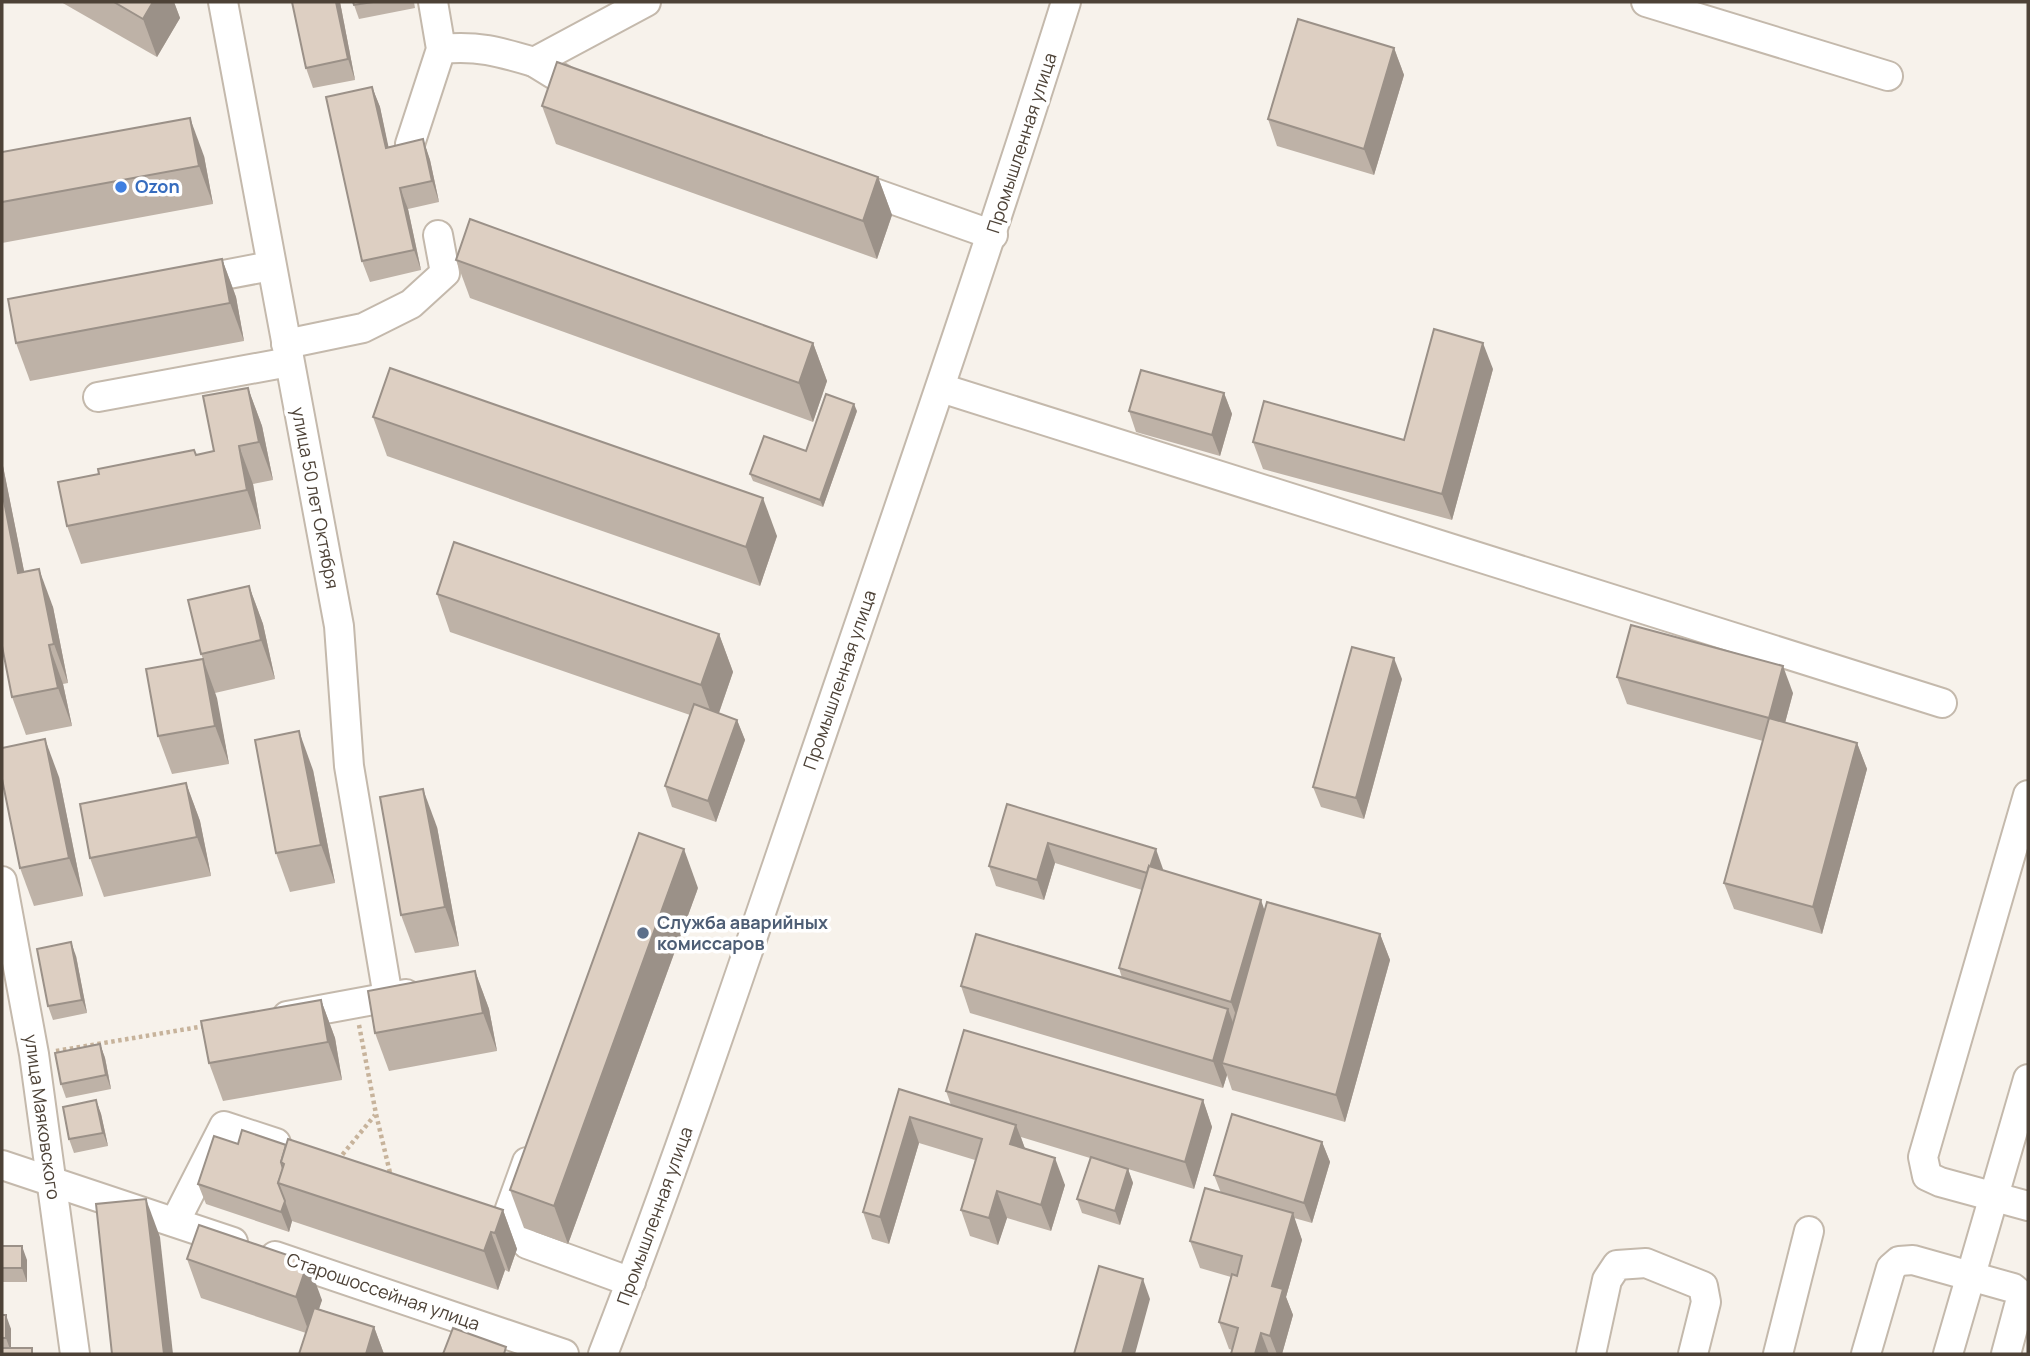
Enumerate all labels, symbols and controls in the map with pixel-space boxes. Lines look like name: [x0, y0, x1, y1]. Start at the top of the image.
street label: Промышленная улица: [981, 49, 1062, 236]
place label: Ozon: [135, 174, 180, 198]
marker: Ozon: [113, 179, 129, 195]
street label: улица 50 лет Октября: [287, 405, 345, 591]
street label: Промышленная улица: [797, 587, 881, 773]
place label: Служба аварийных комиссаров: [657, 910, 828, 955]
marker: Служба аварийных комиссаров: [635, 925, 651, 941]
street label: улица Маяковского: [20, 1033, 66, 1201]
street label: Промышленная улица: [611, 1123, 698, 1308]
street label: Старошоссейная улица: [284, 1247, 483, 1335]

